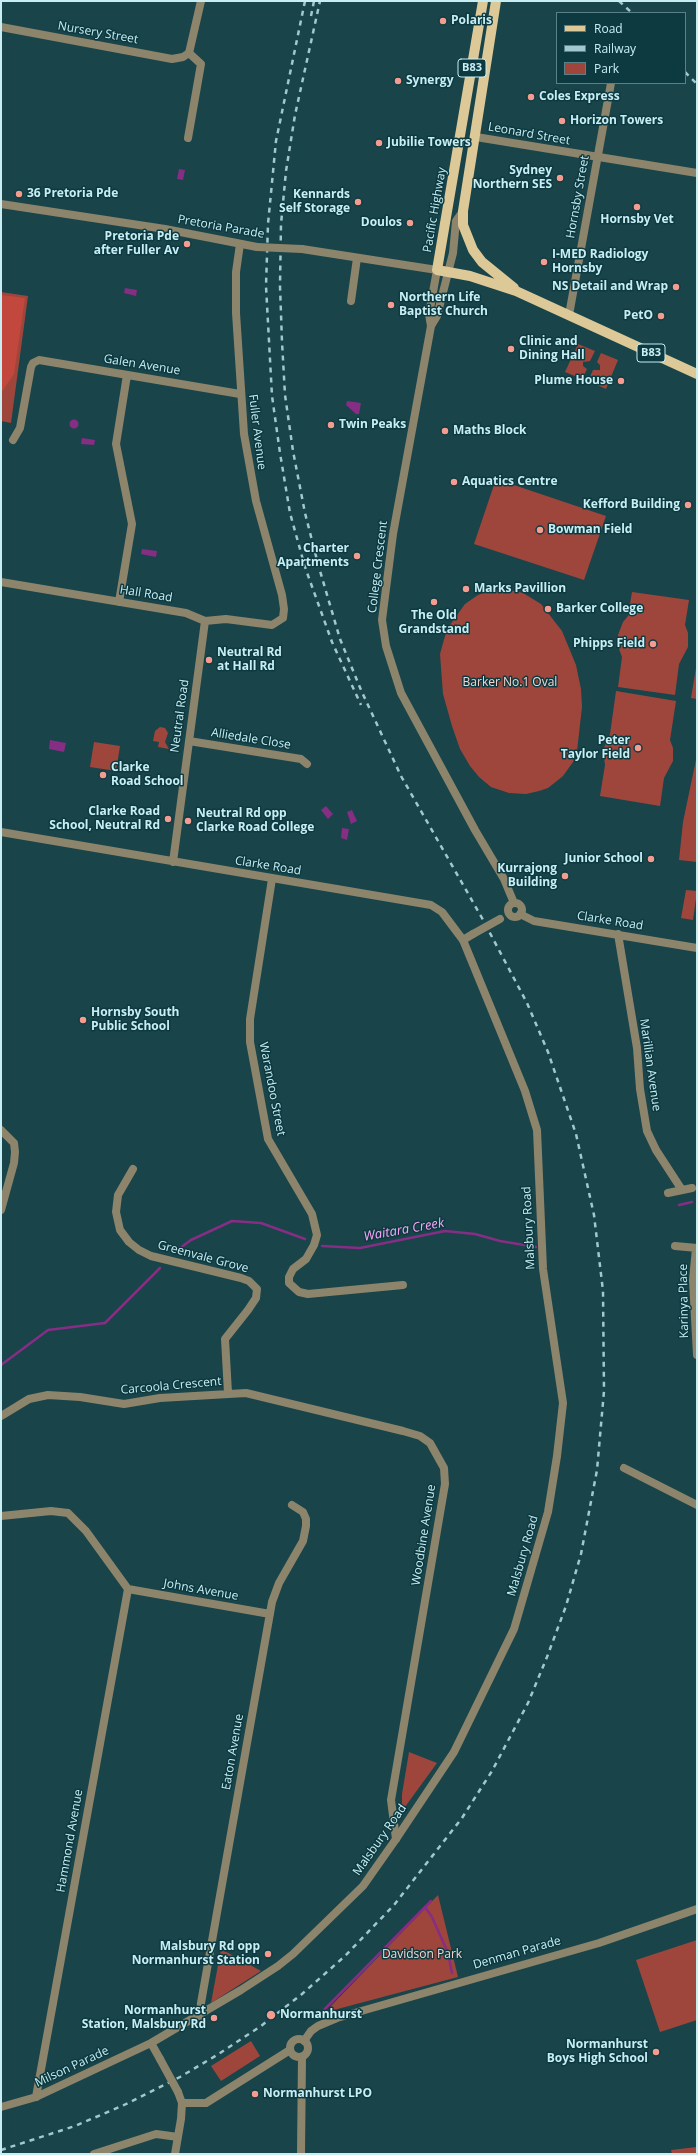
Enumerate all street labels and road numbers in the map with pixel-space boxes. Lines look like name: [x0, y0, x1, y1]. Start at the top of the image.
street label: Nursery Street: [57, 19, 139, 47]
road number: B83: [458, 59, 486, 77]
street label: Leonard Street: [487, 120, 571, 148]
street label: Hornsby Street: [564, 154, 592, 240]
street label: Pacific Highway: [420, 166, 450, 254]
street label: Pretoria Parade: [177, 212, 265, 242]
road number: B83: [637, 344, 665, 362]
street label: Galen Avenue: [103, 352, 181, 378]
street label: Fuller Avenue: [245, 393, 269, 471]
street label: College Crescent: [365, 520, 391, 614]
street label: Hall Road: [119, 583, 173, 605]
street label: Neutral Road: [168, 678, 192, 754]
street label: Alliedale Close: [210, 726, 292, 752]
street label: Clarke Road: [234, 854, 302, 878]
street label: Clarke Road: [576, 909, 644, 933]
street label: Marillian Avenue: [636, 1018, 664, 1112]
street label: Warandoo Street: [256, 1041, 288, 1137]
street label: Malsbury Road: [520, 1186, 538, 1270]
street label: Greenvale Grove: [156, 1238, 250, 1276]
street label: Karinya Place: [676, 1264, 692, 1338]
street label: Carcoola Crescent: [120, 1374, 222, 1398]
street label: Woodbine Avenue: [409, 1483, 439, 1587]
street label: Malsbury Road: [505, 1514, 541, 1598]
street label: Johns Avenue: [162, 1576, 240, 1604]
street label: Eaton Avenue: [219, 1713, 247, 1791]
street label: Hammond Avenue: [54, 1788, 86, 1894]
street label: Malsbury Road: [350, 1802, 410, 1878]
street label: Denman Parade: [471, 1934, 563, 1972]
street label: Milson Parade: [33, 2044, 111, 2090]

